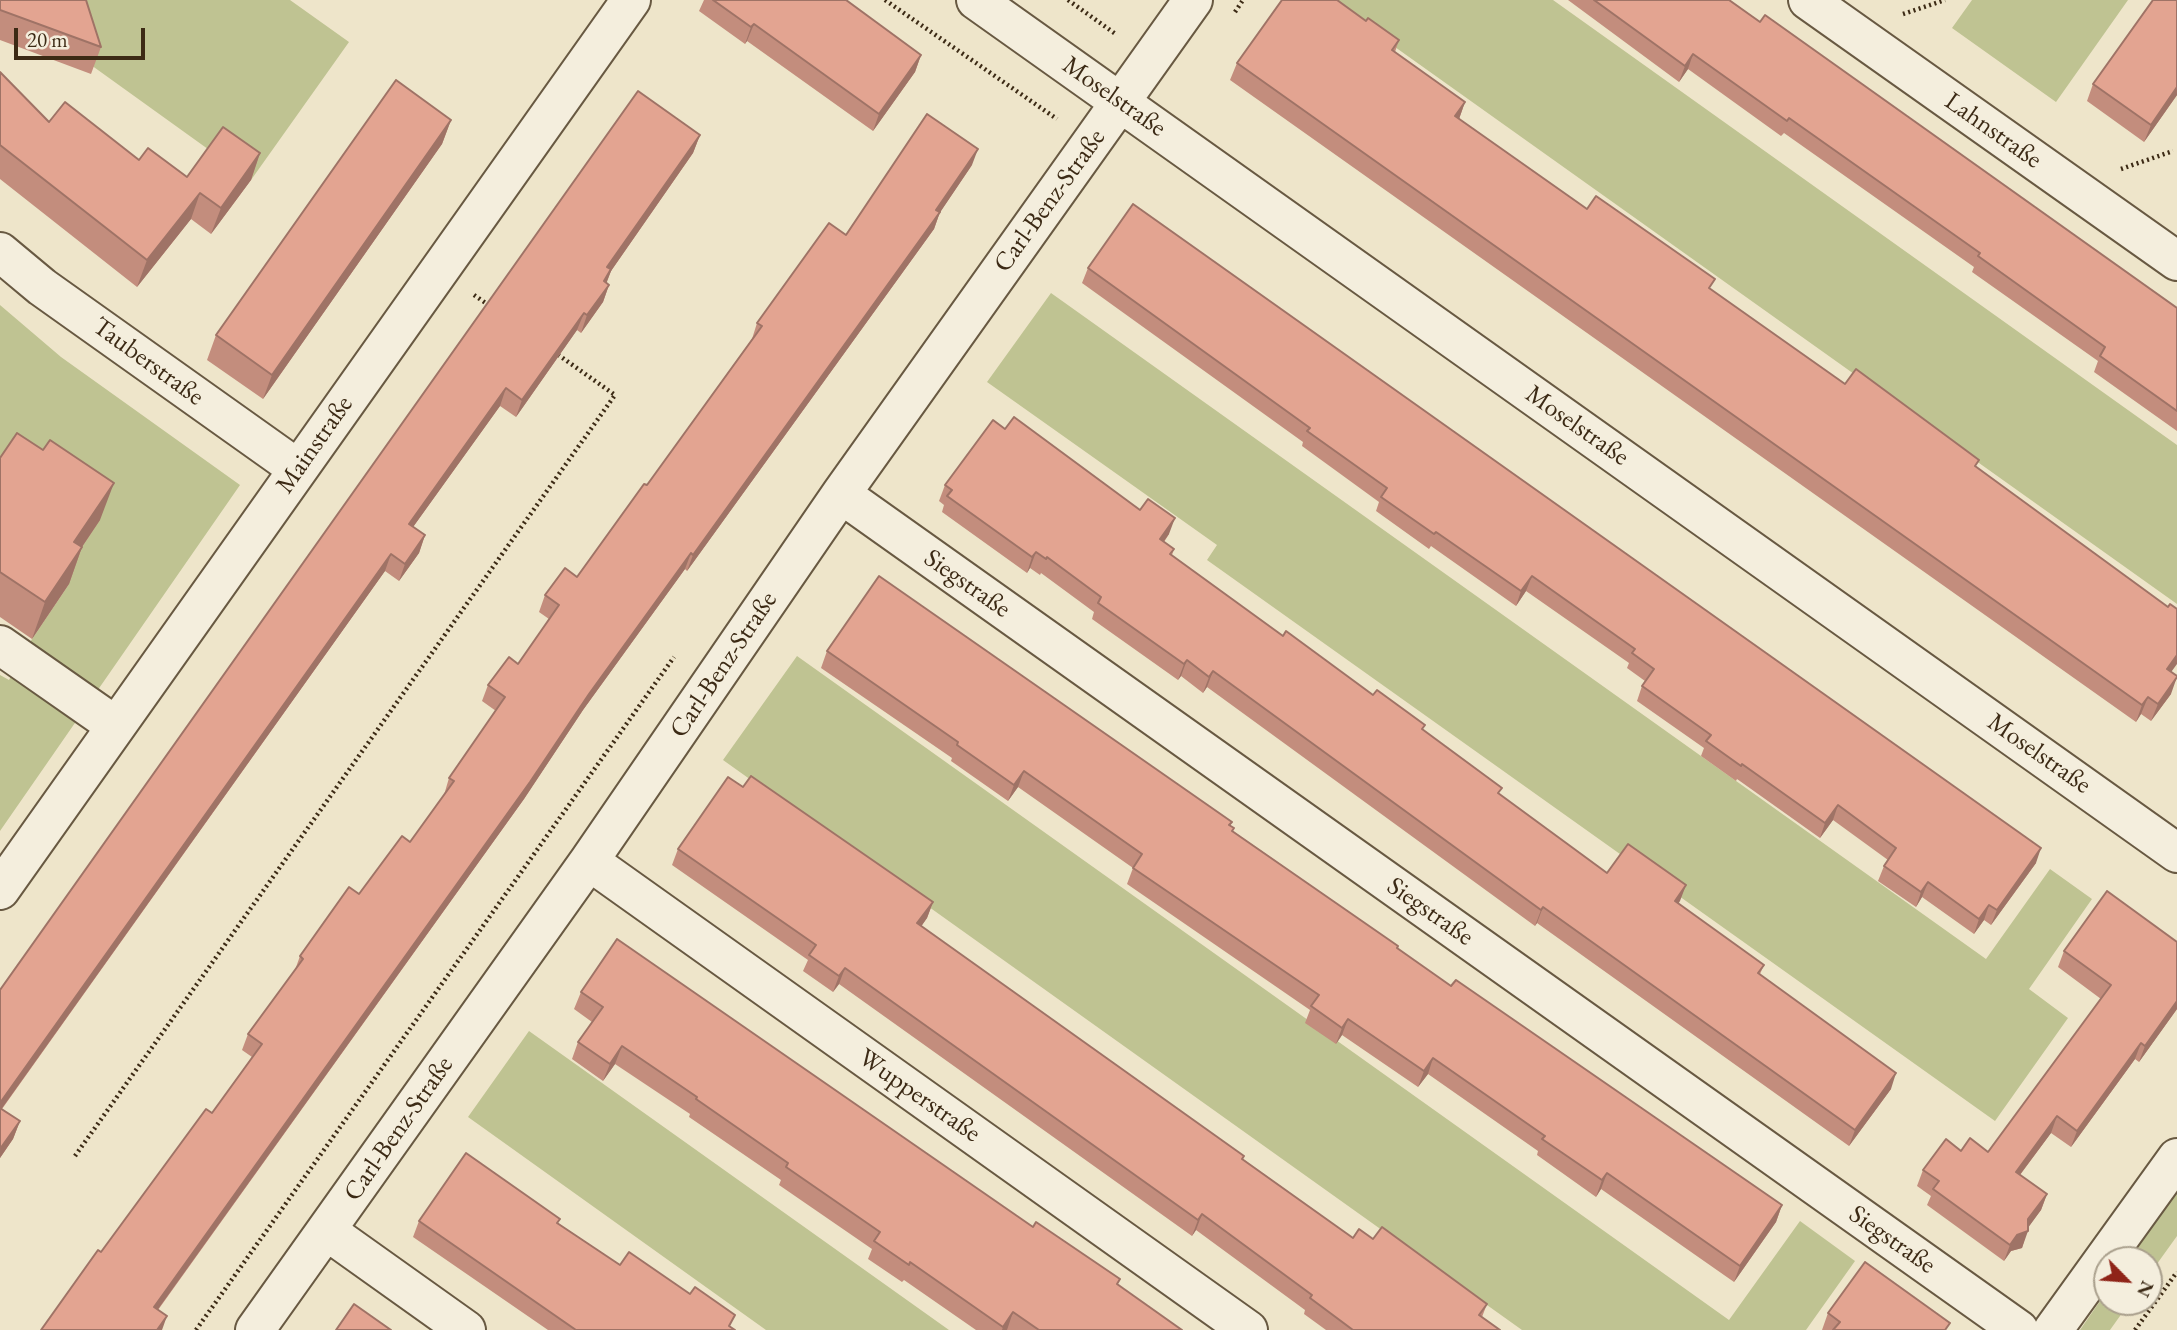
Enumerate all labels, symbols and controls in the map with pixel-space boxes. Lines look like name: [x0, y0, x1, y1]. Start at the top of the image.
scale bar: [18, 14, 149, 58]
text: 20 m: [27, 26, 68, 53]
street label: Moselstraße: [1056, 50, 1172, 144]
street label: Lahnstraße: [1938, 86, 2048, 176]
street label: Carl-Benz-Straße: [988, 123, 1112, 279]
street label: Tauberstraße: [86, 311, 210, 413]
street label: Moselstraße: [1519, 379, 1635, 473]
street label: Mainstraße: [270, 390, 360, 500]
street label: Siegstraße: [918, 543, 1016, 625]
street label: Carl-Benz-Straße: [664, 586, 784, 744]
street label: Moselstraße: [1981, 707, 2097, 801]
street label: Siegstraße: [1381, 871, 1479, 953]
street label: Wupperstraße: [852, 1042, 986, 1150]
street label: Carl-Benz-Straße: [338, 1051, 460, 1207]
street label: Siegstraße: [1843, 1199, 1941, 1281]
north arrow: [2093, 1246, 2163, 1316]
text: N: [2131, 1277, 2160, 1301]

